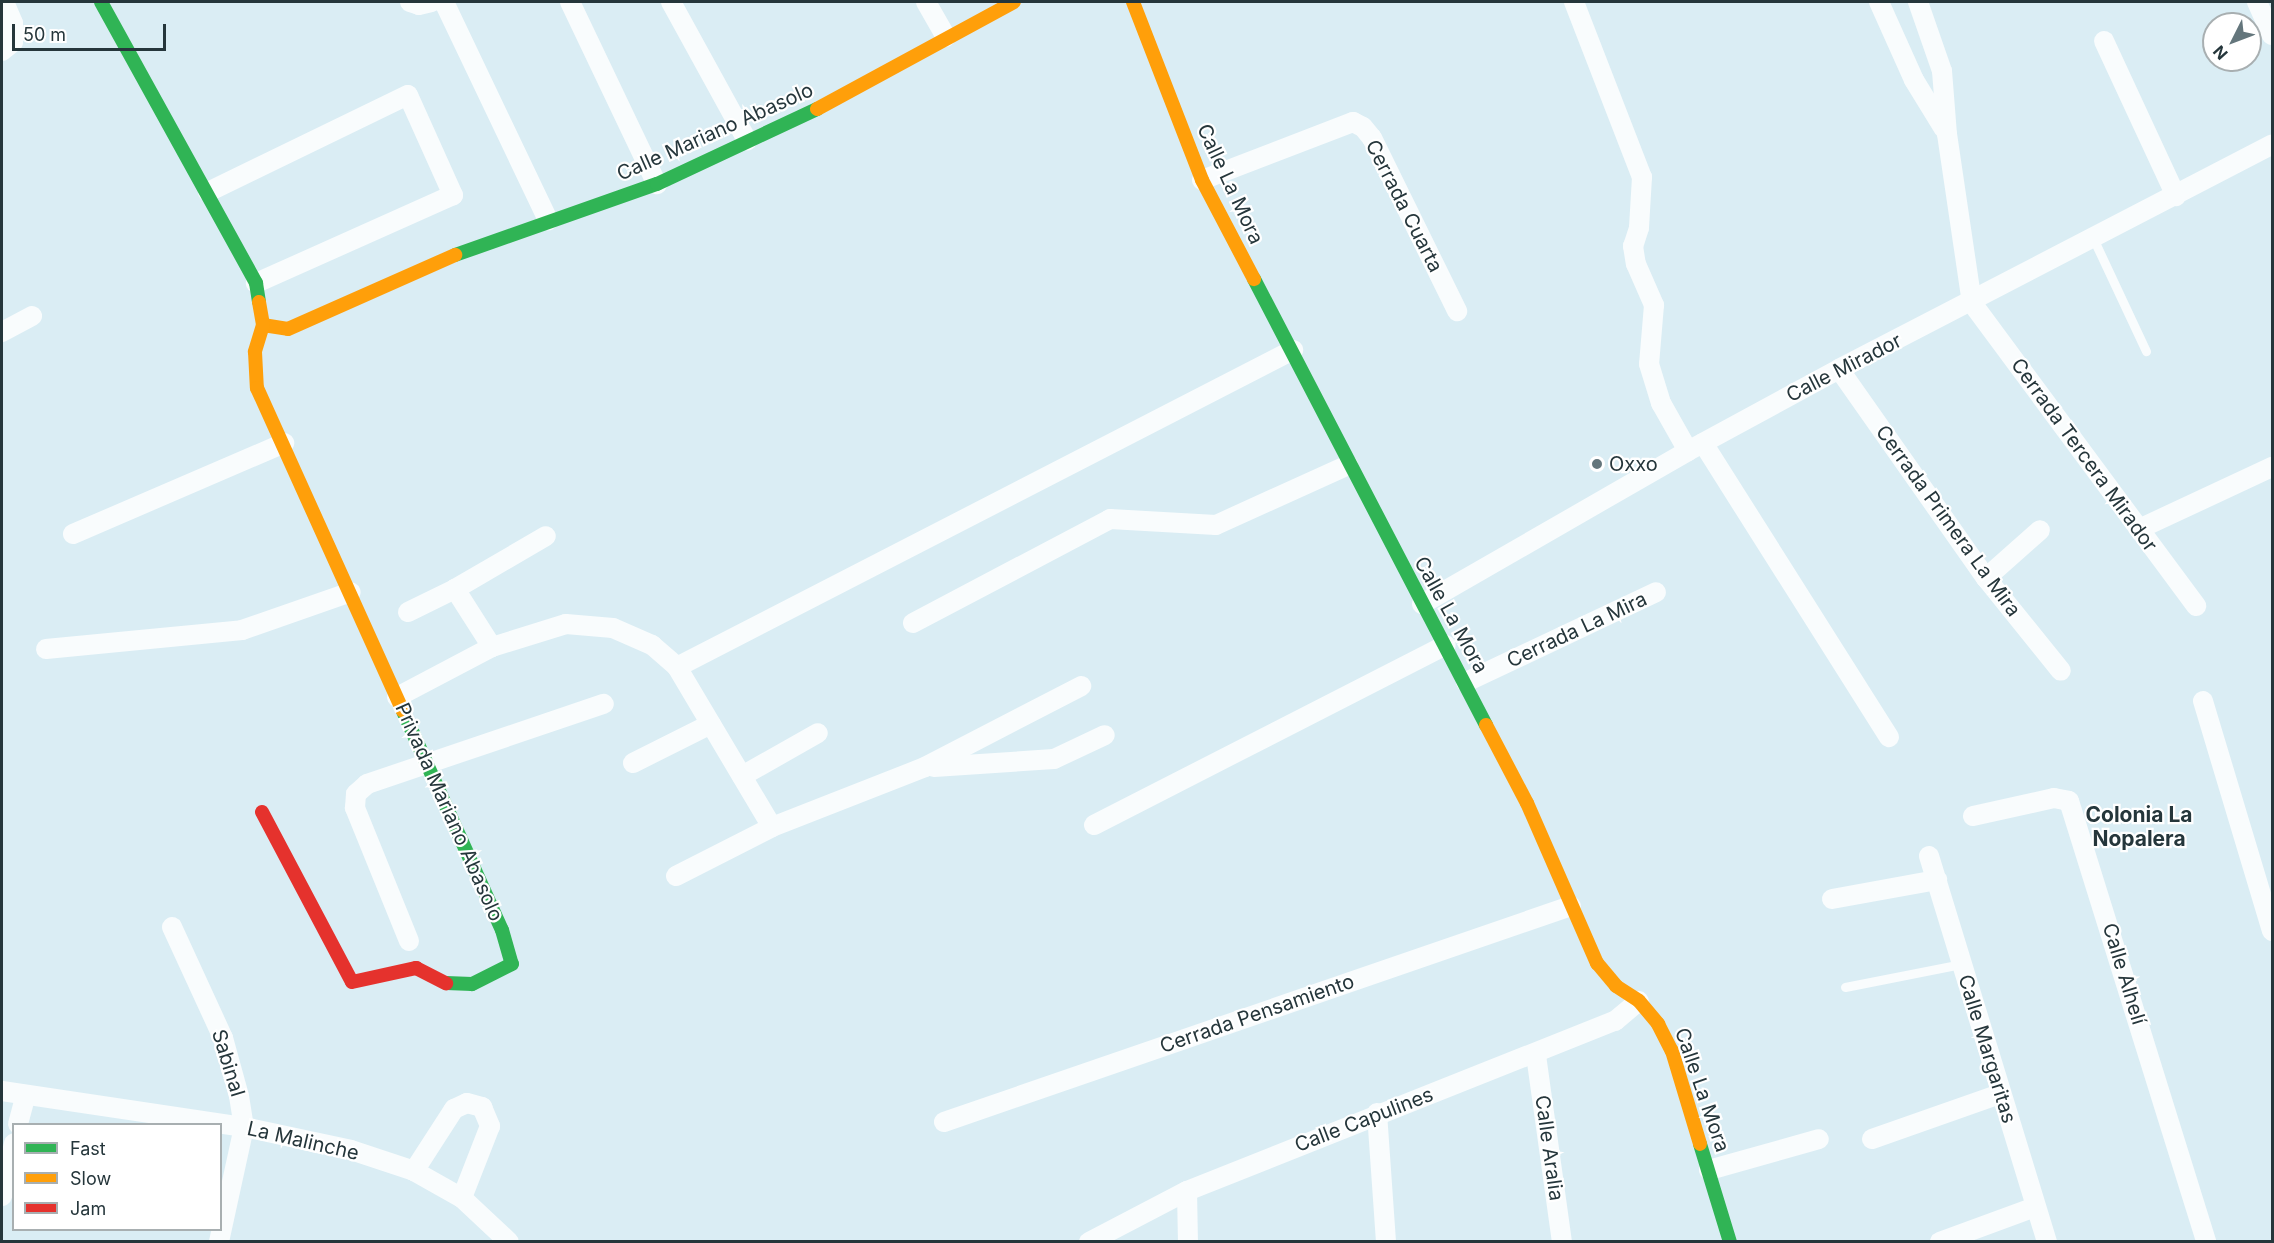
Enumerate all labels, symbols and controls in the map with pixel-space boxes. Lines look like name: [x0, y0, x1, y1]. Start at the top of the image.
scale bar: [15, 12, 170, 50]
north arrow: [2202, 12, 2262, 72]
text: 50 m: [23, 24, 66, 45]
text: N: [2209, 41, 2232, 64]
street label: Calle Mariano Abasolo: [613, 78, 817, 186]
street label: Calle La Mora: [1192, 120, 1268, 248]
street label: Cerrada Cuarta: [1360, 136, 1448, 276]
street label: Calle Mirador: [1782, 329, 1906, 407]
street label: Cerrada Tercera Mirador: [2006, 354, 2162, 556]
street label: Cerrada Primera La Mira: [1870, 421, 2026, 621]
place label: Oxxo: [1609, 452, 1658, 476]
marker: Oxxo: [1590, 457, 1604, 471]
street label: Calle La Mora: [1409, 552, 1493, 678]
street label: Cerrada La Mira: [1503, 587, 1651, 673]
street label: Privada Mariano Abasolo: [390, 699, 508, 925]
district label: Colonia La Nopalera: [2086, 802, 2192, 852]
street label: Calle Alhelí: [2097, 920, 2151, 1028]
street label: Cerrada Pensamiento: [1157, 969, 1357, 1059]
street label: Calle Margaritas: [1953, 972, 2021, 1126]
street label: Calle La Mora: [1670, 1025, 1734, 1155]
street label: Sabinal: [206, 1026, 250, 1100]
street label: Calle Capulines: [1291, 1083, 1437, 1157]
street label: Calle Aralia: [1530, 1094, 1568, 1202]
street label: La Malinche: [245, 1116, 361, 1166]
legend: [12, 1123, 222, 1231]
text: Fast: [70, 1138, 106, 1159]
text: Slow: [70, 1168, 111, 1189]
text: Jam: [70, 1198, 106, 1219]

